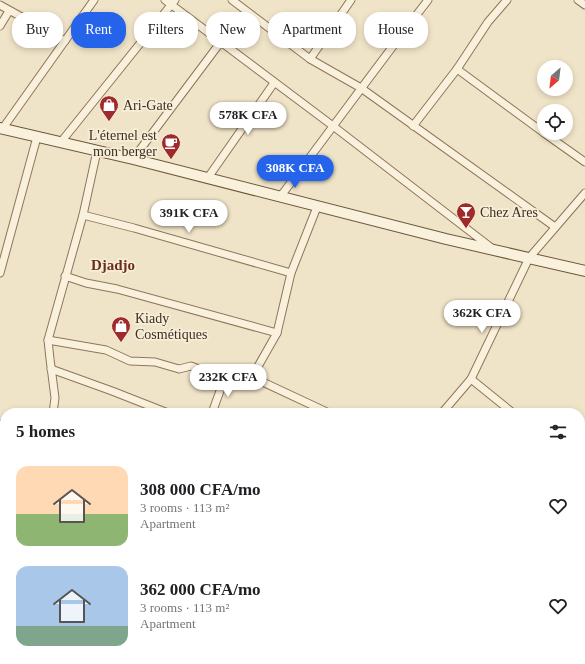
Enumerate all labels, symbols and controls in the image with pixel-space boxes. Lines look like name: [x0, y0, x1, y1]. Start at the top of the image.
chip: Buy: [12, 12, 63, 48]
chip: Rent: [71, 12, 126, 48]
chip: Filters: [134, 12, 198, 48]
chip: New: [206, 12, 260, 48]
chip: Apartment: [268, 12, 356, 48]
chip: House: [364, 12, 428, 48]
north arrow: [537, 60, 573, 96]
map controls: [537, 60, 573, 140]
shop icon: Ari-Gate: [98, 94, 120, 122]
place label: Ari-Gate: [123, 98, 173, 113]
pin: 578K CFA: [207, 102, 289, 136]
button: locate: [537, 104, 573, 140]
text: 578K CFA: [219, 107, 277, 122]
place label: L'éternel est mon berger: [89, 128, 157, 159]
cafe icon: L'éternel est mon berger: [160, 132, 182, 160]
pin: 308K CFA: [254, 155, 336, 189]
text: 308K CFA: [266, 160, 324, 175]
pin: 391K CFA: [148, 200, 230, 234]
bar icon: Chez Ares: [455, 201, 477, 229]
text: 391K CFA: [160, 205, 218, 220]
place label: Chez Ares: [480, 205, 538, 220]
district label: Djadjo: [91, 257, 135, 273]
pin: 362K CFA: [441, 300, 523, 334]
text: 362K CFA: [453, 305, 511, 320]
place label: Kiady Cosmétiques: [135, 311, 207, 342]
shop icon: Kiady Cosmétiques: [110, 315, 132, 343]
pin: 232K CFA: [187, 364, 269, 398]
text: 232K CFA: [199, 369, 257, 384]
icon: filters: [547, 421, 569, 443]
text: 5 homes: [16, 422, 75, 441]
text: 308 000 CFA/mo: [140, 480, 261, 499]
icon: home: [48, 482, 96, 530]
icon: heart: [547, 495, 569, 517]
text: 3 rooms · 113 m²: [140, 500, 229, 515]
text: Apartment: [140, 516, 196, 531]
text: 362 000 CFA/mo: [140, 580, 261, 599]
icon: home: [48, 582, 96, 630]
icon: heart: [547, 595, 569, 617]
text: 3 rooms · 113 m²: [140, 600, 229, 615]
text: Apartment: [140, 616, 196, 631]

